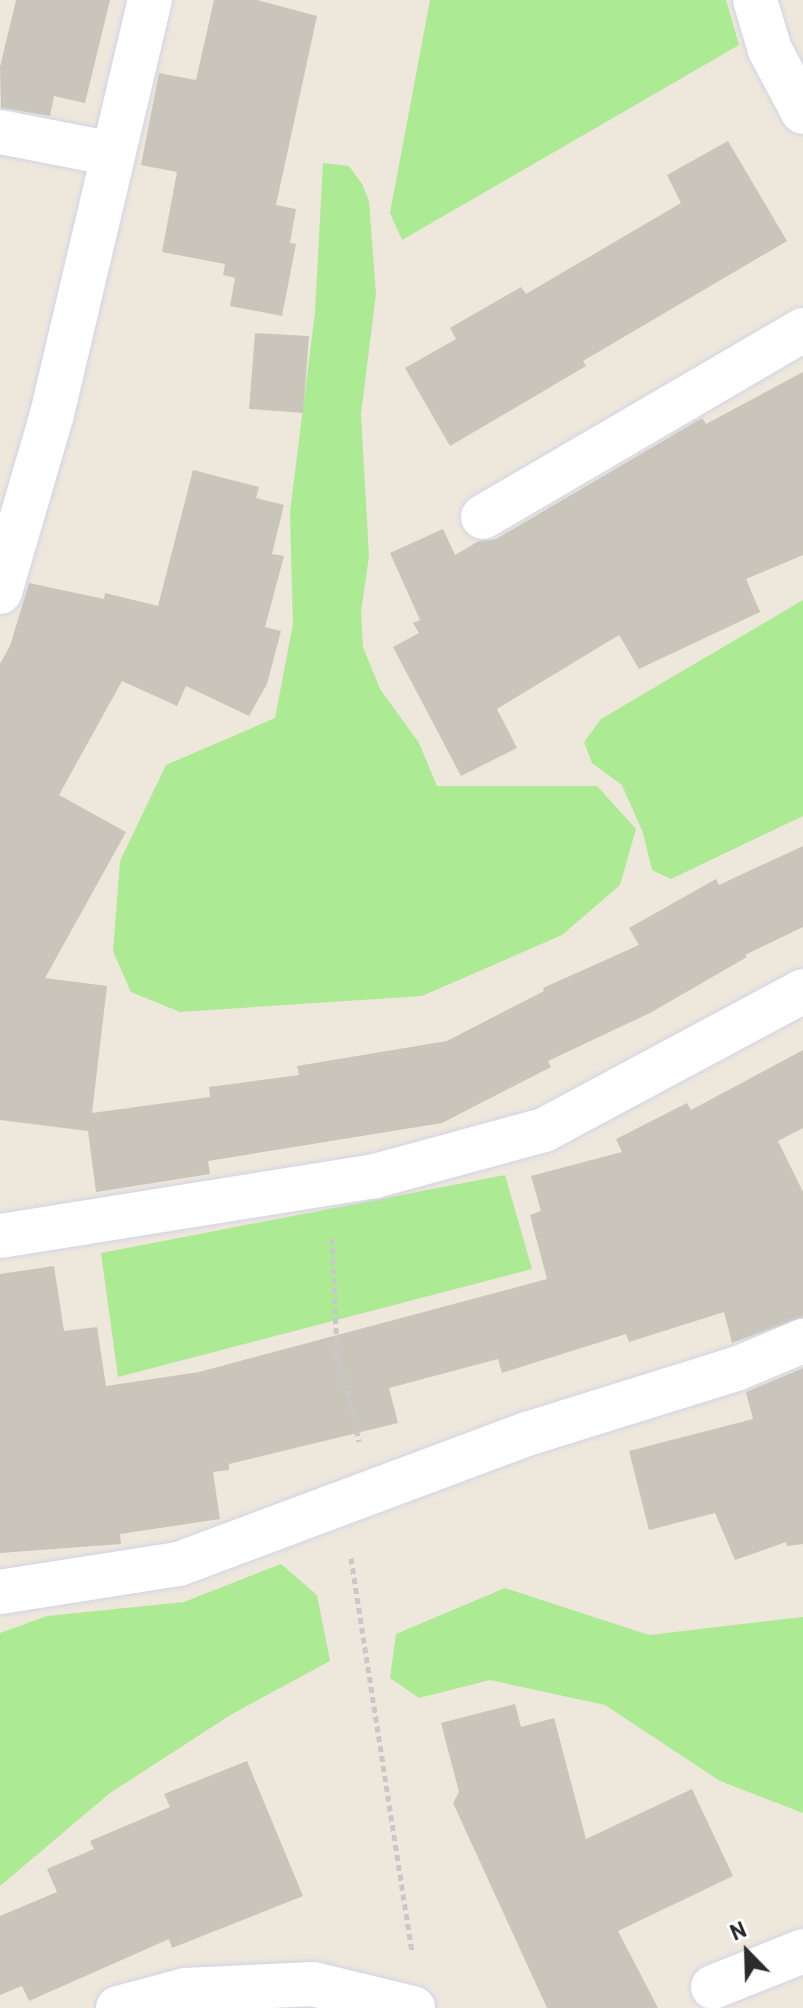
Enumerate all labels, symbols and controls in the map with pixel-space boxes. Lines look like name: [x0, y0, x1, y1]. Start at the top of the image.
north arrow: [707, 1912, 787, 1992]
text: N: [726, 1915, 749, 1945]

